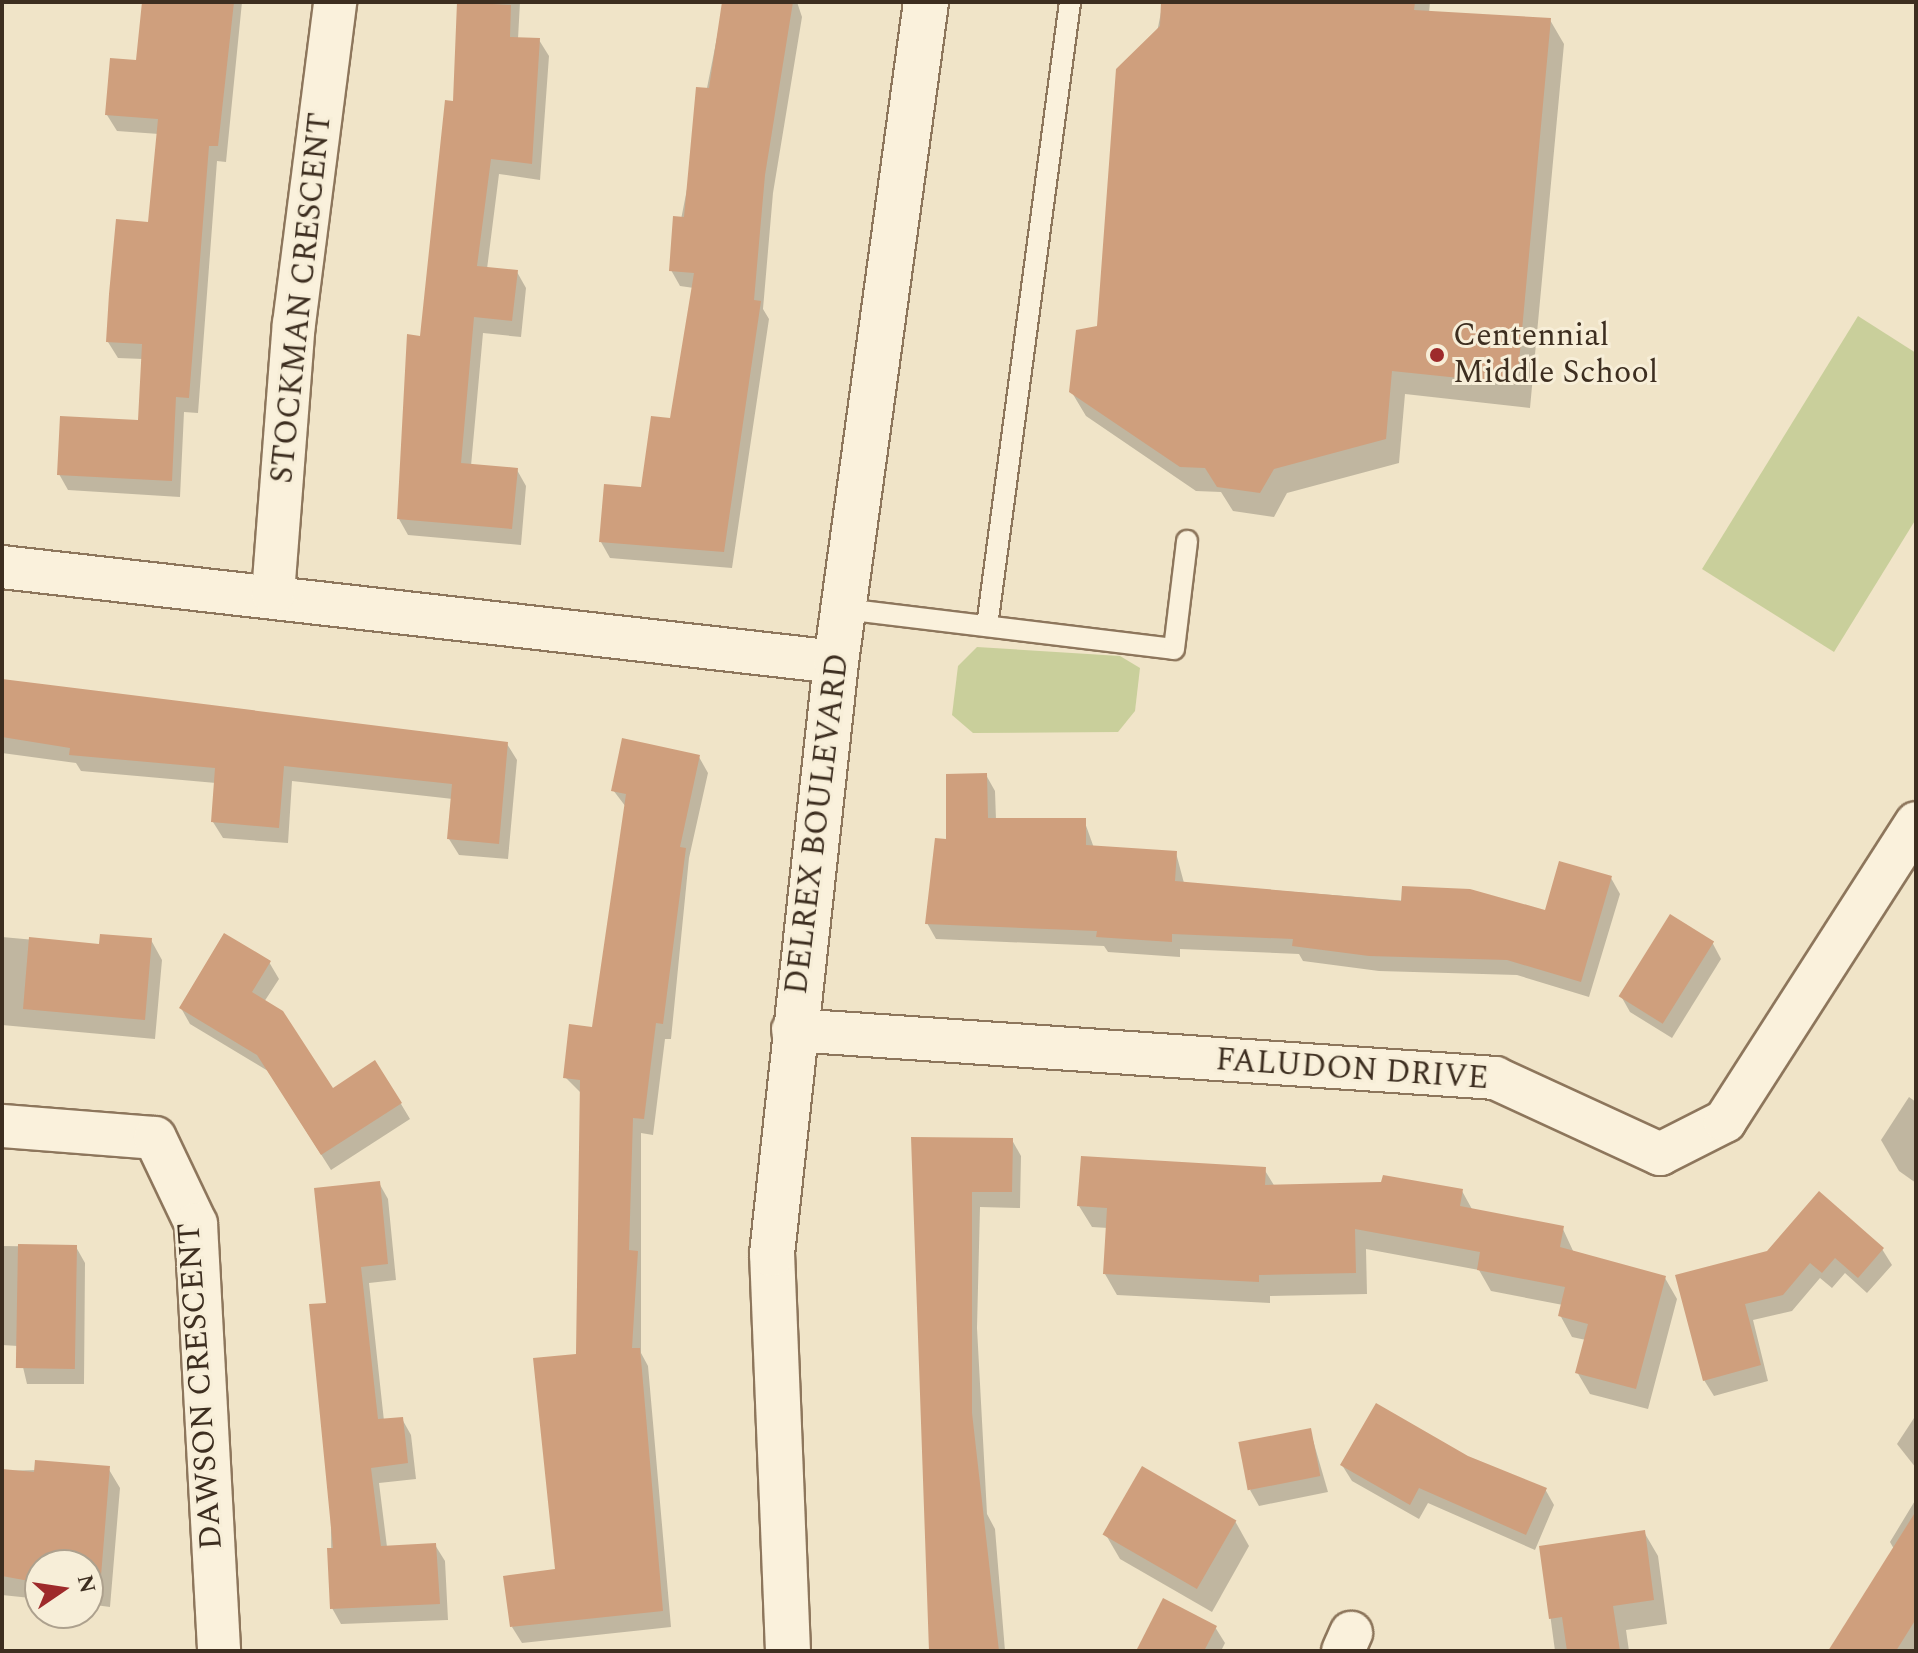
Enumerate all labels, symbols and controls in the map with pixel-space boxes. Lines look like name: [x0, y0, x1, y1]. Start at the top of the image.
street label: STOCKMAN CRESCENT: [263, 111, 341, 485]
place label: Centennial Middle School: [1453, 318, 1658, 393]
marker: Centennial Middle School: [1428, 346, 1446, 364]
street label: DELREX BOULEVARD: [778, 651, 858, 997]
street label: FALUDON DRIVE: [1214, 1041, 1490, 1099]
street label: DAWSON CRESCENT: [170, 1221, 232, 1551]
north arrow: [24, 1549, 104, 1629]
text: N: [68, 1571, 104, 1596]

